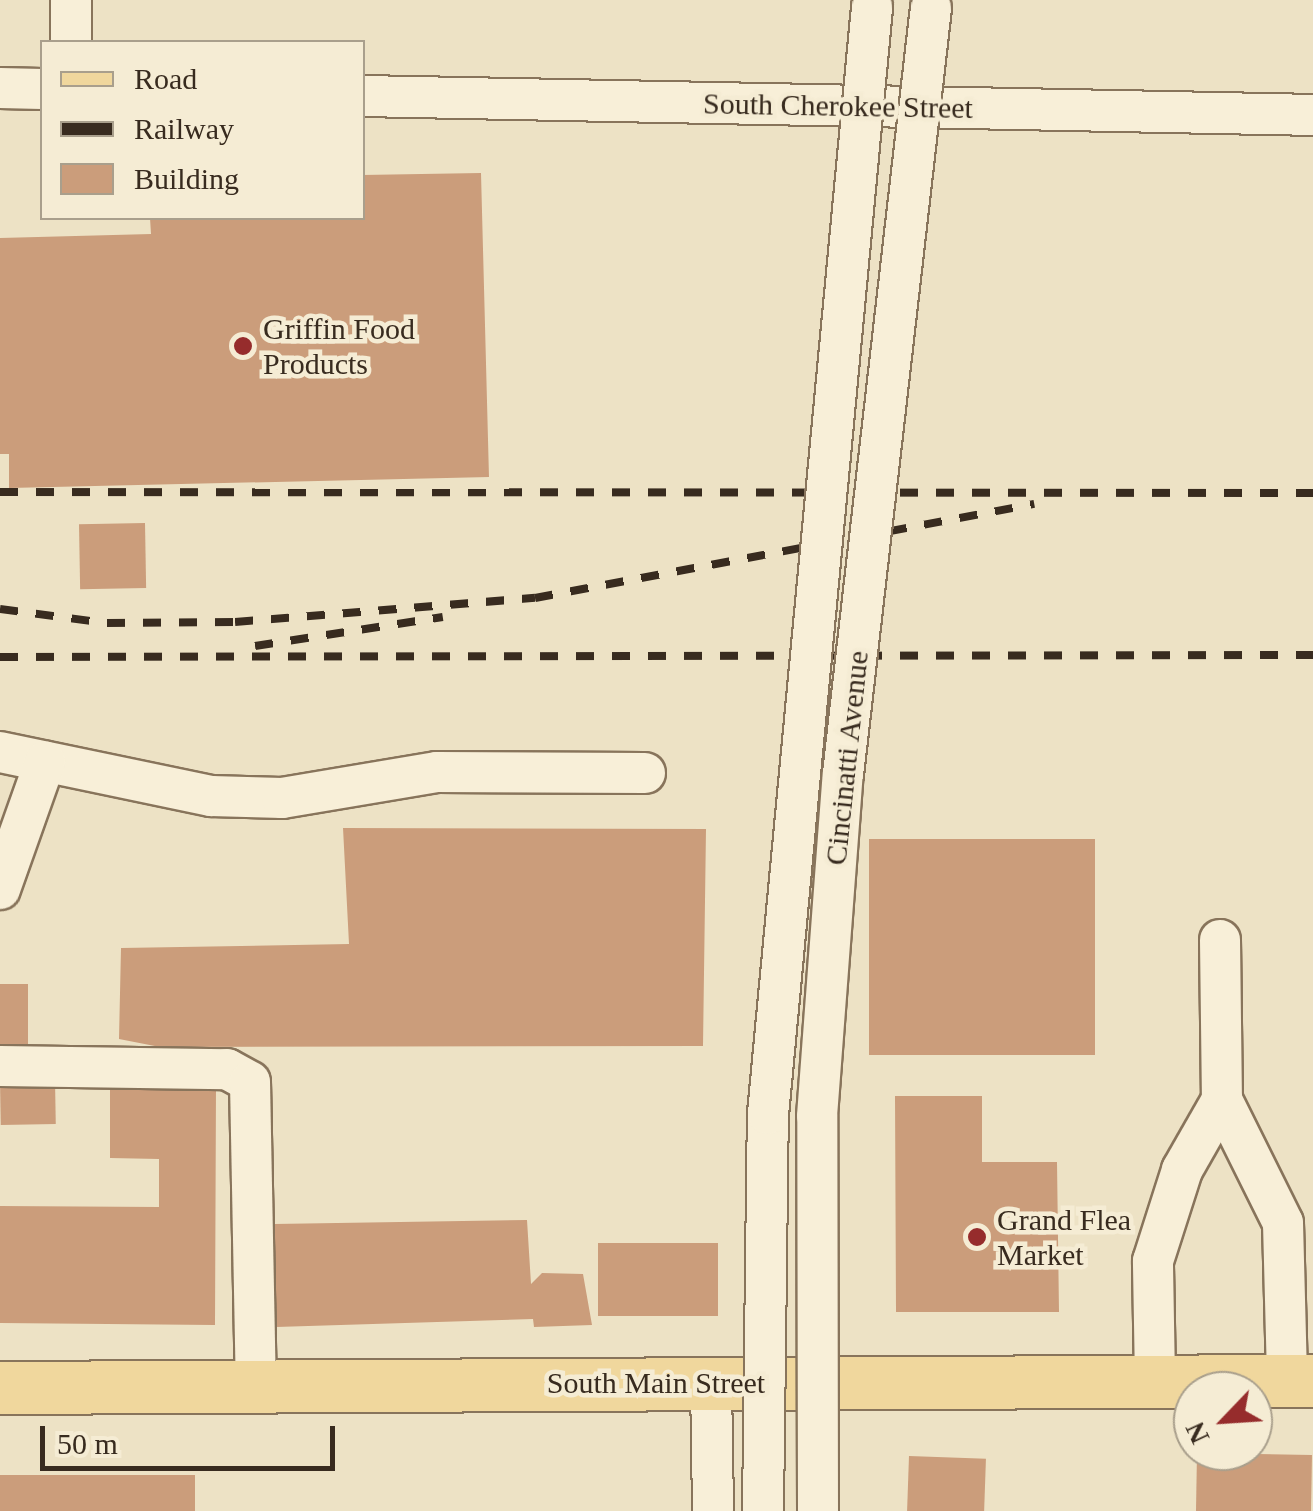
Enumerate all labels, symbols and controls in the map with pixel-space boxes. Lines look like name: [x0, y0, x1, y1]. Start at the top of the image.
legend: [40, 40, 365, 220]
text: Road: [134, 62, 197, 95]
street label: South Cherokee Street: [703, 86, 973, 126]
text: Railway: [134, 112, 234, 145]
text: Building: [134, 162, 239, 195]
place label: Griffin Food Products: [263, 311, 415, 382]
marker: Griffin Food Products: [232, 335, 254, 357]
street label: Cincinatti Avenue: [818, 648, 876, 868]
place label: Grand Flea Market: [997, 1202, 1131, 1272]
marker: Grand Flea Market: [966, 1226, 988, 1248]
street label: South Main Street: [547, 1365, 765, 1401]
north arrow: [1173, 1371, 1273, 1471]
scale bar: [45, 1406, 340, 1468]
text: N: [1179, 1417, 1215, 1449]
text: 50 m: [57, 1427, 118, 1460]

